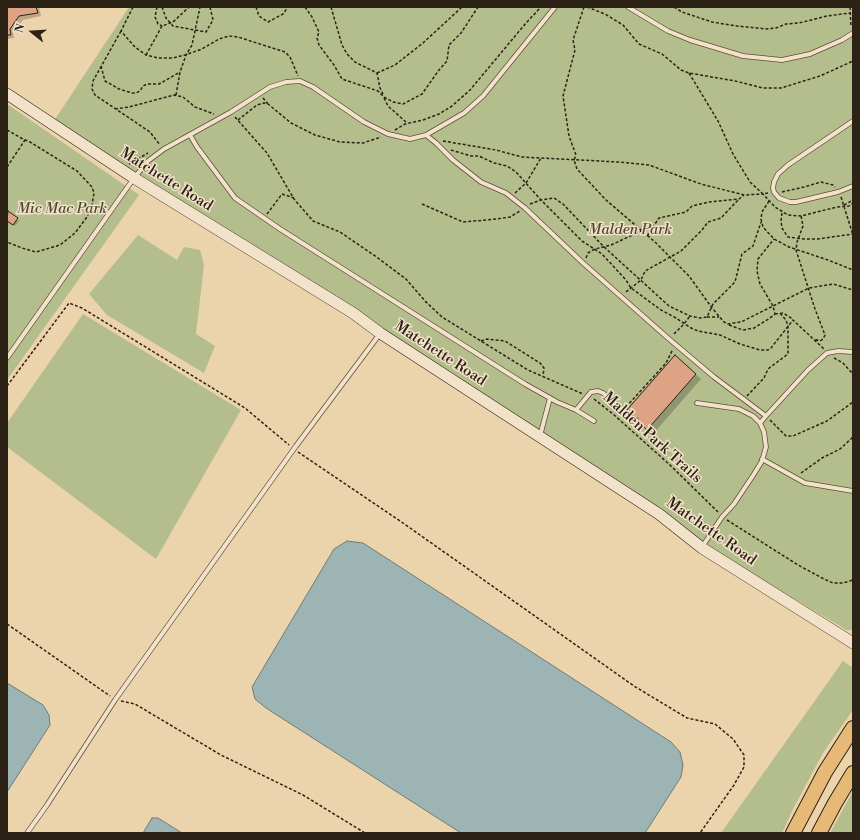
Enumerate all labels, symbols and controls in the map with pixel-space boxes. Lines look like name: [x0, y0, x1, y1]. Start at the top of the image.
north arrow: [12, 12, 52, 52]
text: N: [13, 22, 28, 35]
street label: Matchette Road: [116, 144, 216, 216]
park label: Mic Mac Park: [17, 200, 107, 218]
park label: Malden Park: [588, 221, 672, 239]
street label: Matchette Road: [391, 318, 489, 390]
street label: Malden Park Trails: [599, 389, 705, 487]
street label: Matchette Road: [662, 494, 760, 570]

